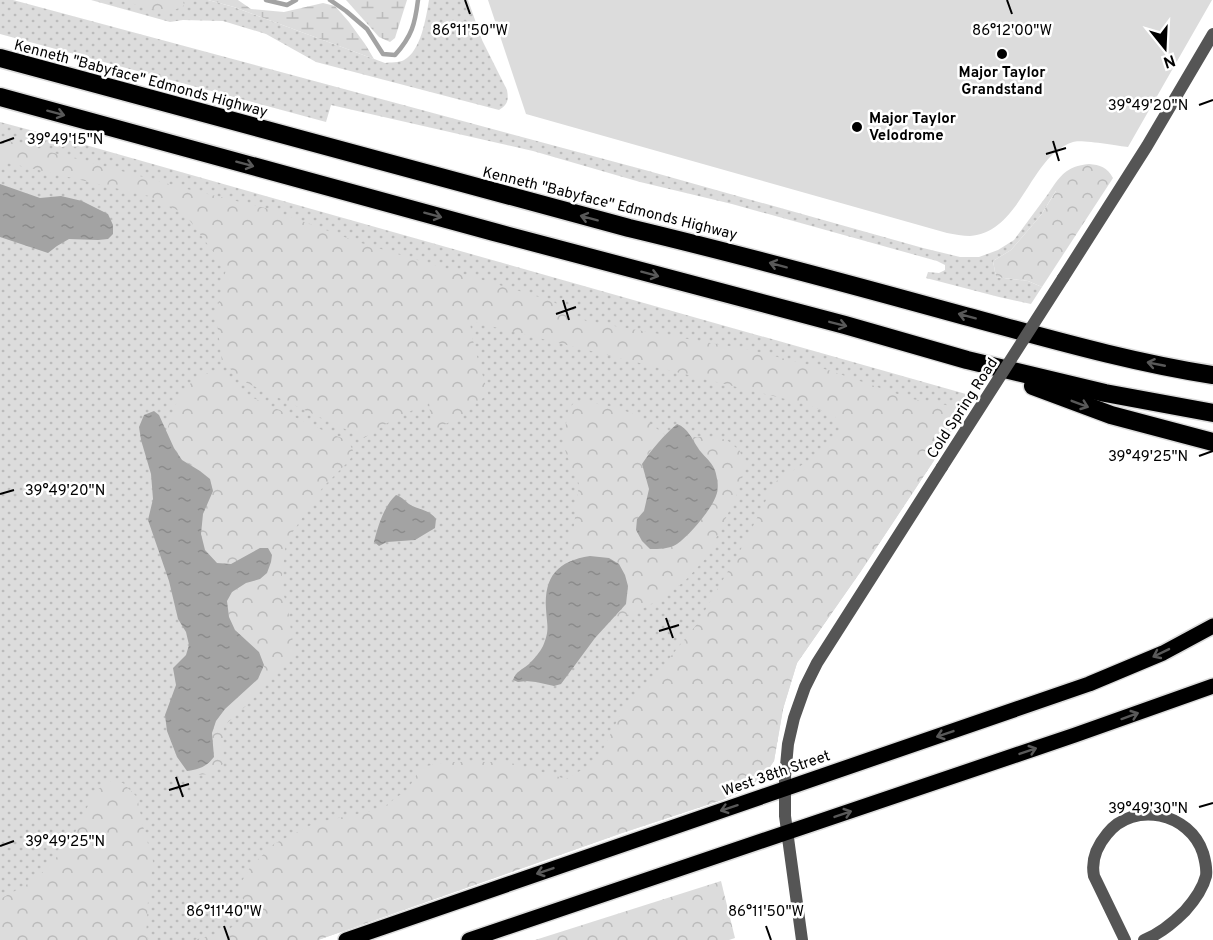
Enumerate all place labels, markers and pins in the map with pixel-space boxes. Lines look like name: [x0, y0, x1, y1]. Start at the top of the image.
marker: Major Taylor Grandstand: [995, 47, 1009, 61]
place label: Major Taylor Grandstand: [959, 64, 1046, 100]
place label: Major Taylor Velodrome: [869, 110, 957, 146]
marker: Major Taylor Velodrome: [850, 120, 864, 134]

